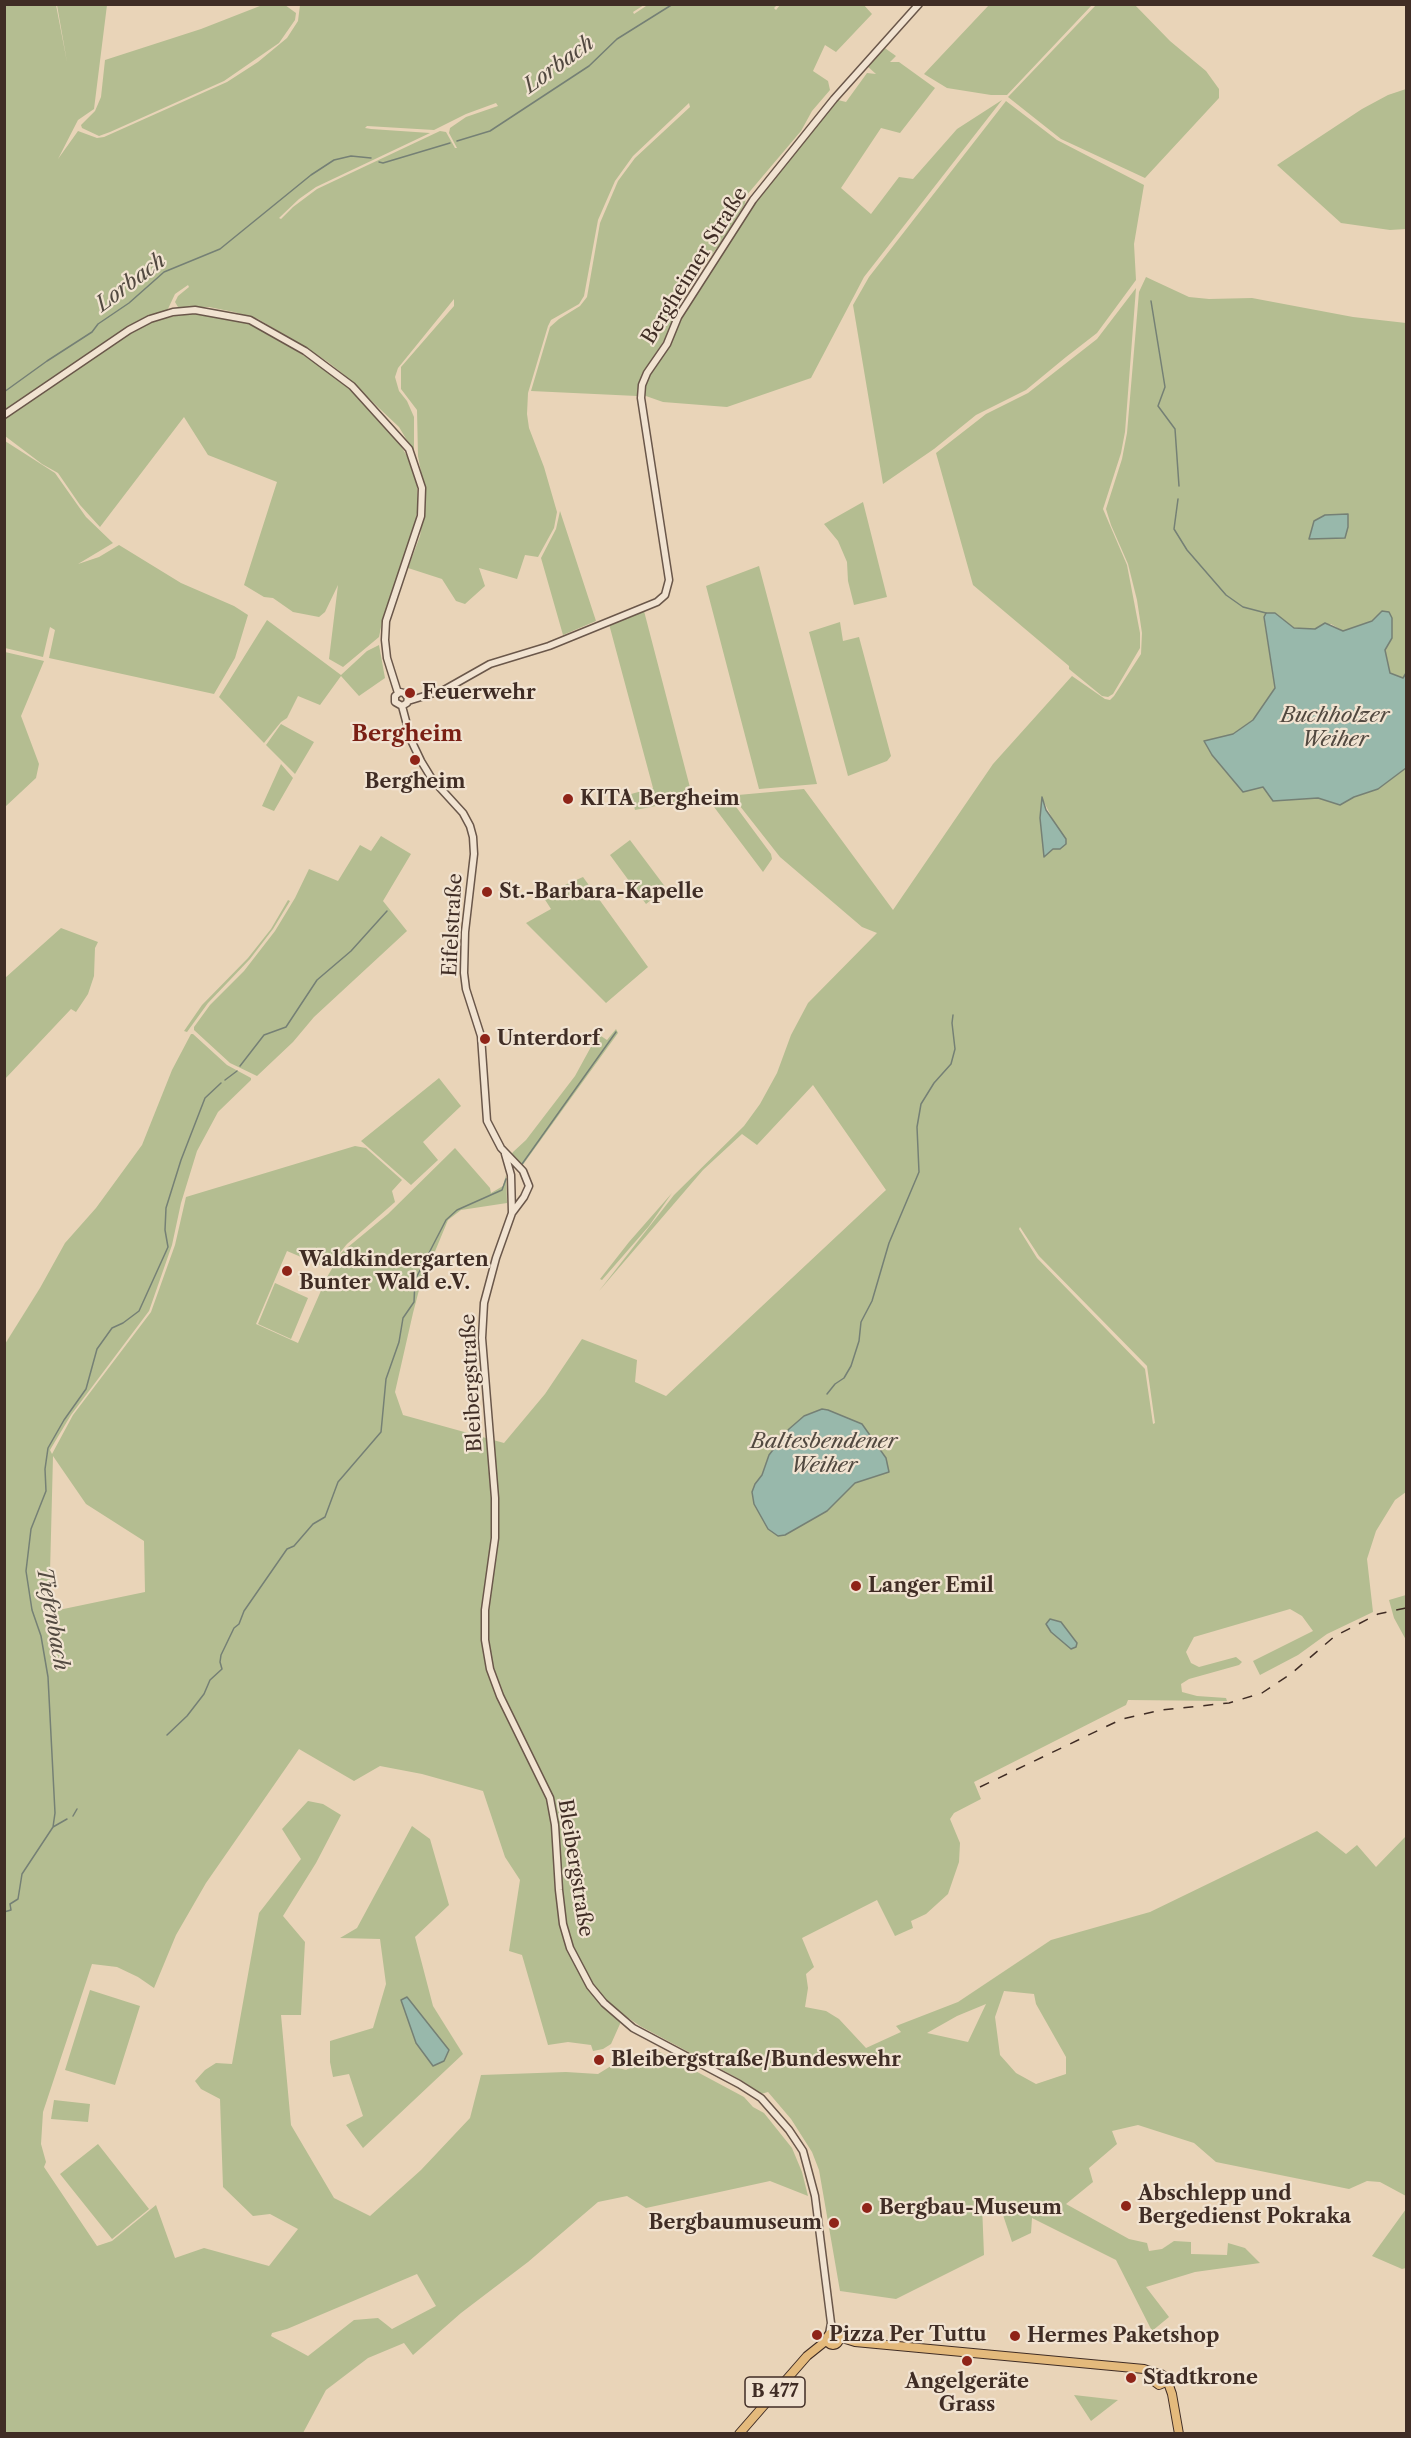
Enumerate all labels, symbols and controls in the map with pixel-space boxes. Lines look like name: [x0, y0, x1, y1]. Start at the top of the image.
water label: Lorbach: [519, 31, 599, 99]
street label: Bergheimer Straße: [637, 183, 753, 349]
water label: Lorbach: [91, 249, 171, 317]
place label: Feuerwehr: [422, 681, 536, 705]
marker: Feuerwehr: [403, 686, 417, 700]
water label: Buchholzer Weiher: [1280, 703, 1390, 753]
district label: Bergheim: [352, 722, 462, 748]
marker: Bergheim: [408, 753, 422, 767]
place label: Bergheim: [365, 770, 465, 794]
place label: KITA Bergheim: [580, 787, 740, 811]
marker: KITA Bergheim: [561, 792, 575, 806]
street label: Eifelstraße: [438, 873, 468, 977]
place label: St.-Barbara-Kapelle: [499, 880, 704, 904]
marker: St.-Barbara-Kapelle: [480, 885, 494, 899]
place label: Unterdorf: [497, 1027, 600, 1051]
marker: Unterdorf: [478, 1032, 492, 1046]
place label: Waldkindergarten Bunter Wald e.V.: [299, 1248, 489, 1295]
marker: Waldkindergarten Bunter Wald e.V.: [280, 1264, 294, 1278]
street label: Bleibergstraße: [456, 1313, 488, 1453]
water label: Baltesbendener Weiher: [750, 1429, 898, 1479]
water label: Tiefenbach: [30, 1565, 74, 1673]
place label: Langer Emil: [868, 1574, 994, 1598]
marker: Langer Emil: [849, 1579, 863, 1593]
street label: Bleibergstraße: [552, 1798, 598, 1938]
place label: Bleibergstraße/Bundeswehr: [611, 2048, 901, 2072]
marker: Bleibergstraße/Bundeswehr: [592, 2053, 606, 2067]
place label: Abschlepp und Bergedienst Pokraka: [1138, 2182, 1351, 2229]
place label: Bergbau-Museum: [879, 2196, 1062, 2220]
marker: Abschlepp und Bergedienst Pokraka: [1119, 2199, 1133, 2213]
marker: Bergbau-Museum: [860, 2201, 874, 2215]
place label: Bergbaumuseum: [649, 2211, 822, 2235]
marker: Bergbaumuseum: [827, 2216, 841, 2230]
place label: Pizza Per Tuttu: [829, 2323, 986, 2347]
place label: Hermes Paketshop: [1027, 2324, 1219, 2348]
marker: Pizza Per Tuttu: [810, 2328, 824, 2342]
marker: Hermes Paketshop: [1008, 2329, 1022, 2343]
marker: Angelgeräte Grass: [960, 2354, 974, 2368]
place label: Stadtkrone: [1143, 2366, 1258, 2390]
place label: Angelgeräte Grass: [905, 2370, 1029, 2417]
marker: Stadtkrone: [1124, 2371, 1138, 2385]
road number: B 477: [745, 2377, 805, 2407]

